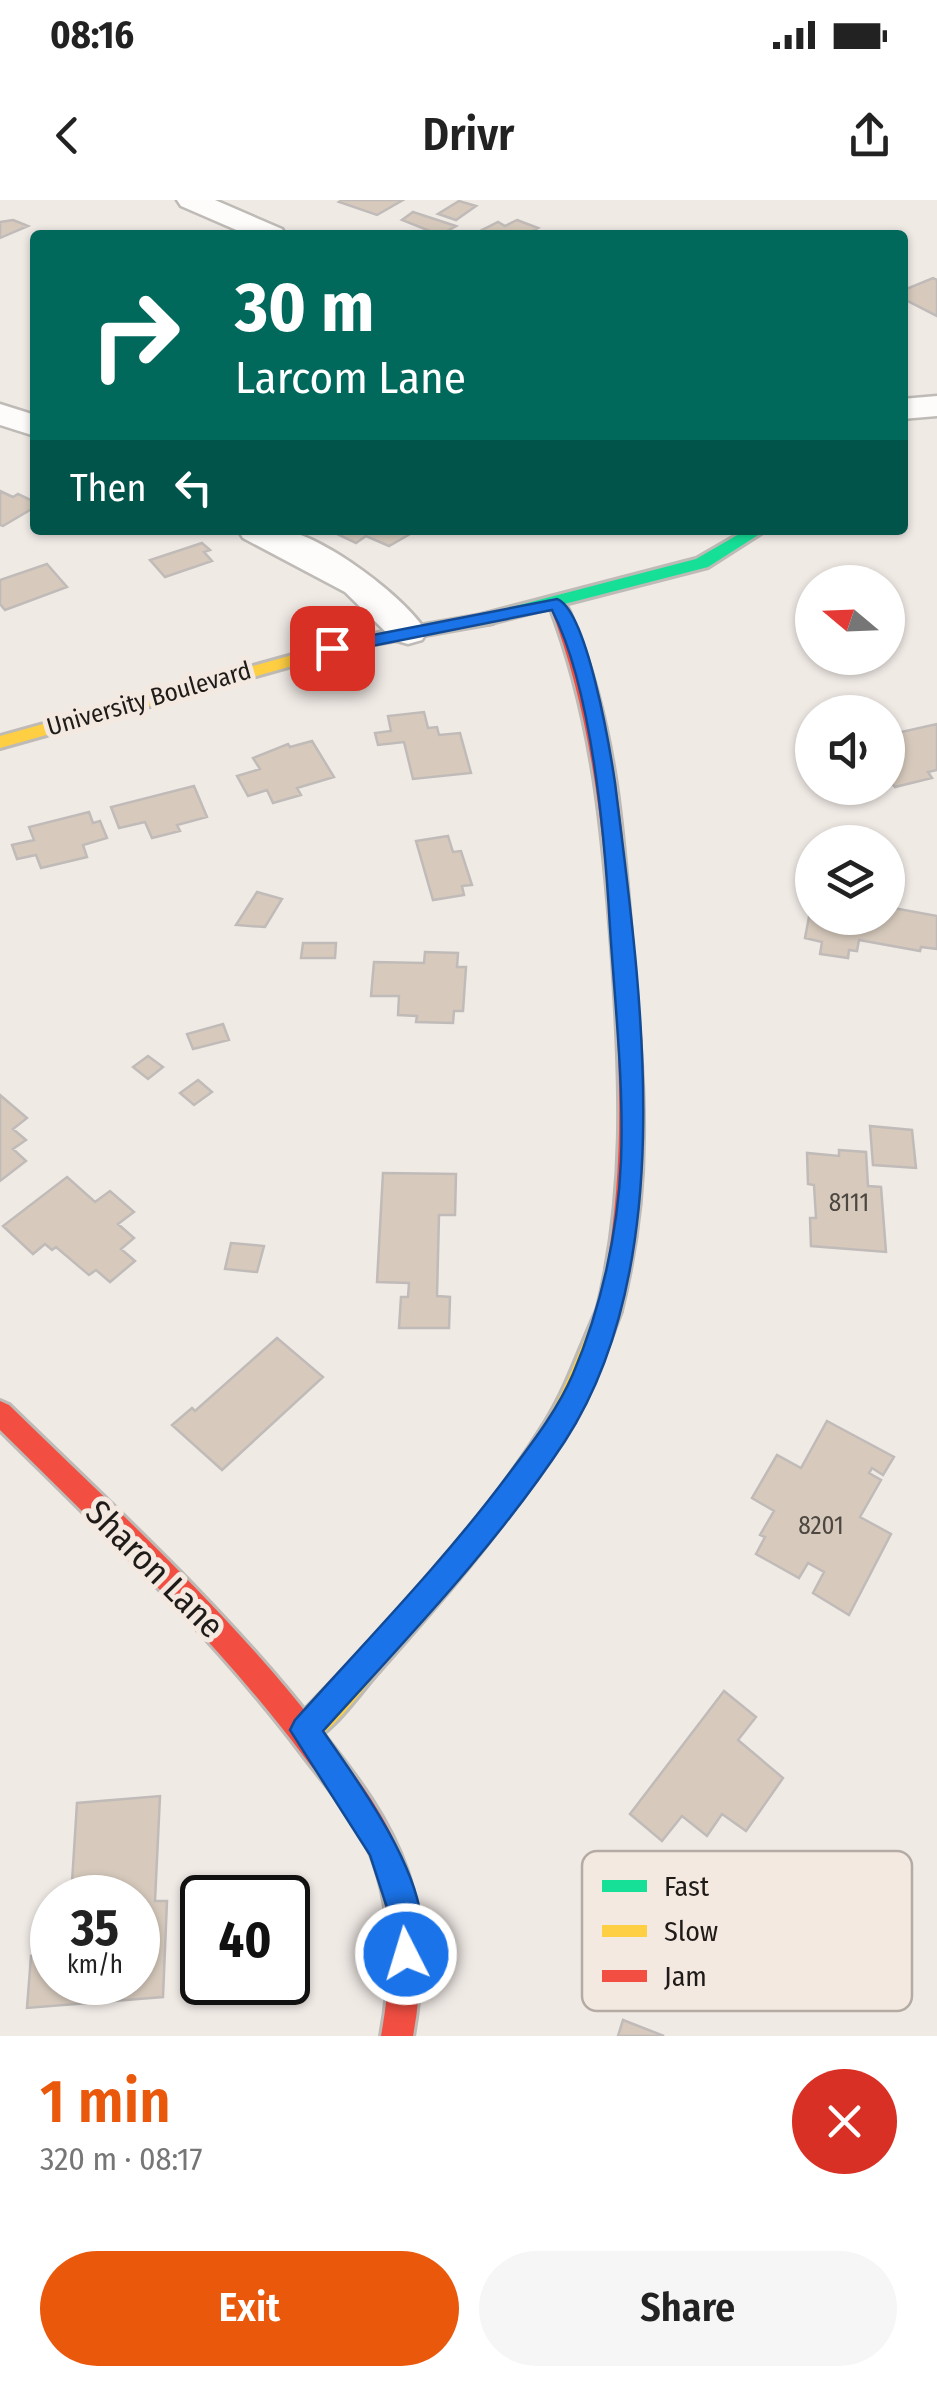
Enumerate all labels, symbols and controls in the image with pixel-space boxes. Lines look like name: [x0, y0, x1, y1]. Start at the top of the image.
text: 08:16: [50, 12, 134, 58]
icon: back: [40, 108, 95, 163]
text: Drivr: [423, 108, 514, 162]
icon: share: [842, 108, 897, 163]
text: 30 m: [235, 266, 374, 350]
icon: right: [70, 270, 200, 400]
text: Larcom Lane: [235, 351, 466, 405]
icon: left: [166, 460, 221, 515]
text: Then: [70, 465, 146, 511]
north arrow: [795, 565, 905, 675]
map controls: [795, 565, 905, 935]
pin: [290, 606, 375, 691]
icon: arrive: [305, 621, 360, 676]
street label: University Boulevard: [43, 655, 255, 743]
button: sound: [795, 695, 905, 805]
button: layers: [795, 825, 905, 935]
house number: 8111: [829, 1188, 869, 1218]
street label: Sharon Lane: [77, 1491, 233, 1647]
house number: 8201: [798, 1511, 844, 1541]
legend: [582, 1851, 912, 2011]
text: Fast: [664, 1870, 710, 1903]
speed limit sign: 40: [180, 1875, 310, 2005]
text: 35: [71, 1898, 119, 1958]
position arrow: [354, 1902, 458, 2006]
text: Slow: [664, 1915, 718, 1948]
text: km/h: [67, 1950, 123, 1980]
text: Jam: [664, 1960, 707, 1993]
text: 1 min: [40, 2066, 171, 2138]
button: close: [792, 2069, 897, 2174]
text: 320 m · 08:17: [40, 2140, 203, 2178]
button: Exit: [40, 2251, 459, 2366]
button: Share: [479, 2251, 897, 2366]

